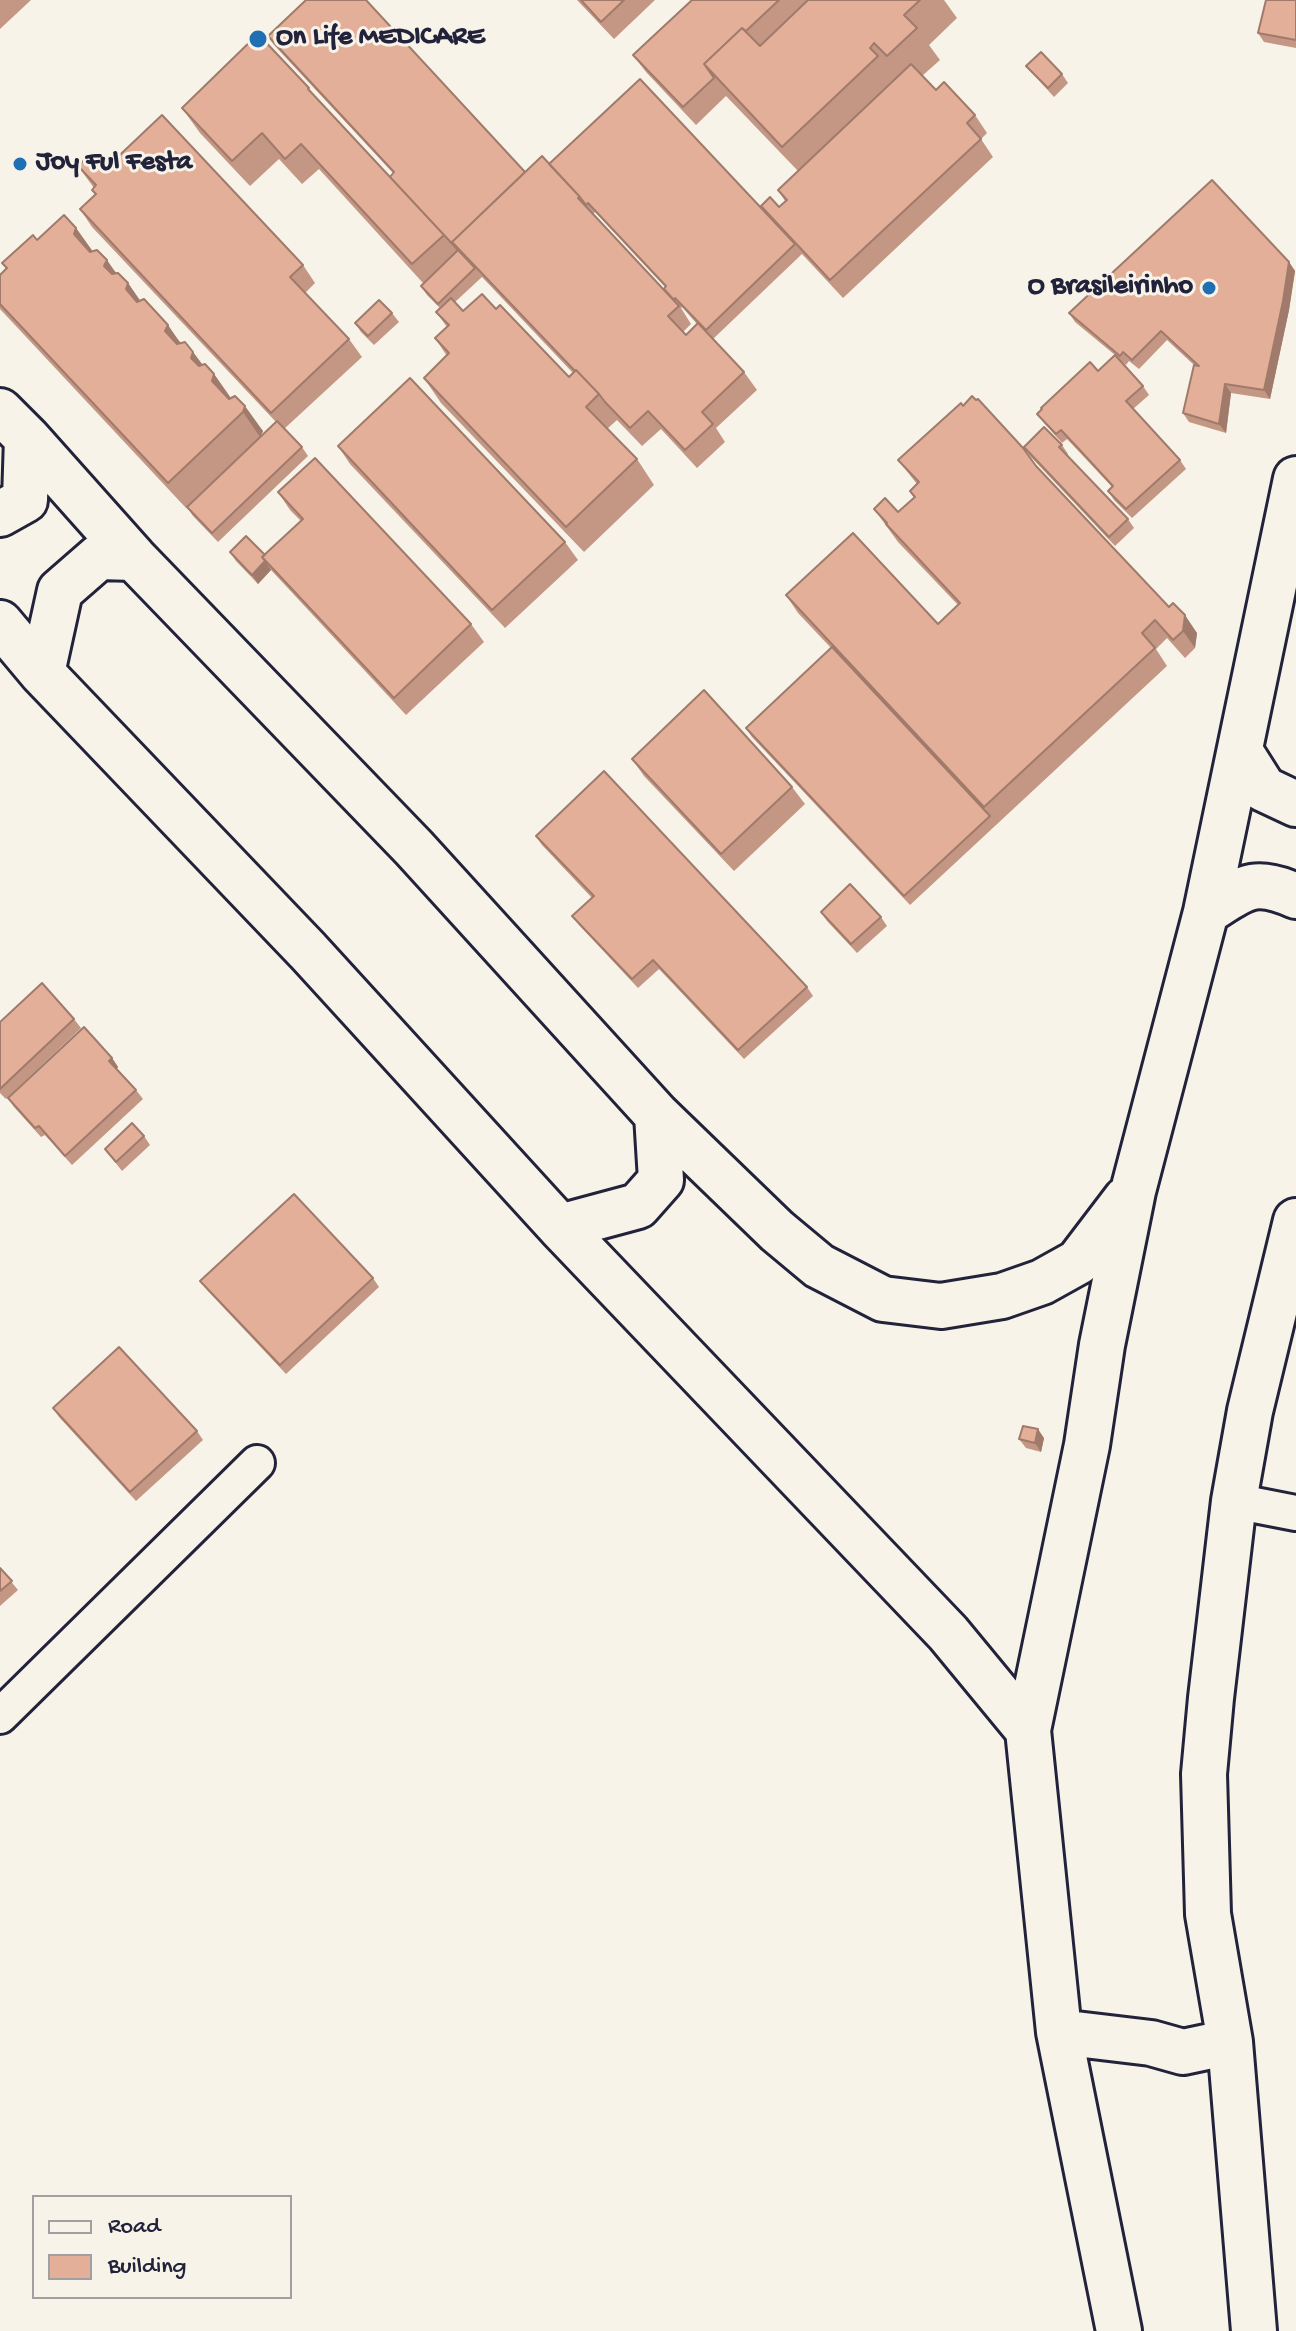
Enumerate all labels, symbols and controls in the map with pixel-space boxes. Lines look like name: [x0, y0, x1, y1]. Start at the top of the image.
place label: On Life MEDICARE: [276, 22, 484, 56]
marker: On Life MEDICARE: [247, 28, 269, 50]
place label: Joy Ful Festa: [36, 147, 192, 181]
marker: Joy Ful Festa: [11, 155, 29, 173]
place label: O Brasileirinho: [1028, 271, 1193, 305]
marker: O Brasileirinho: [1200, 279, 1218, 297]
legend: [32, 2195, 292, 2299]
text: Road: [108, 2213, 160, 2242]
text: Building: [108, 2253, 186, 2282]

